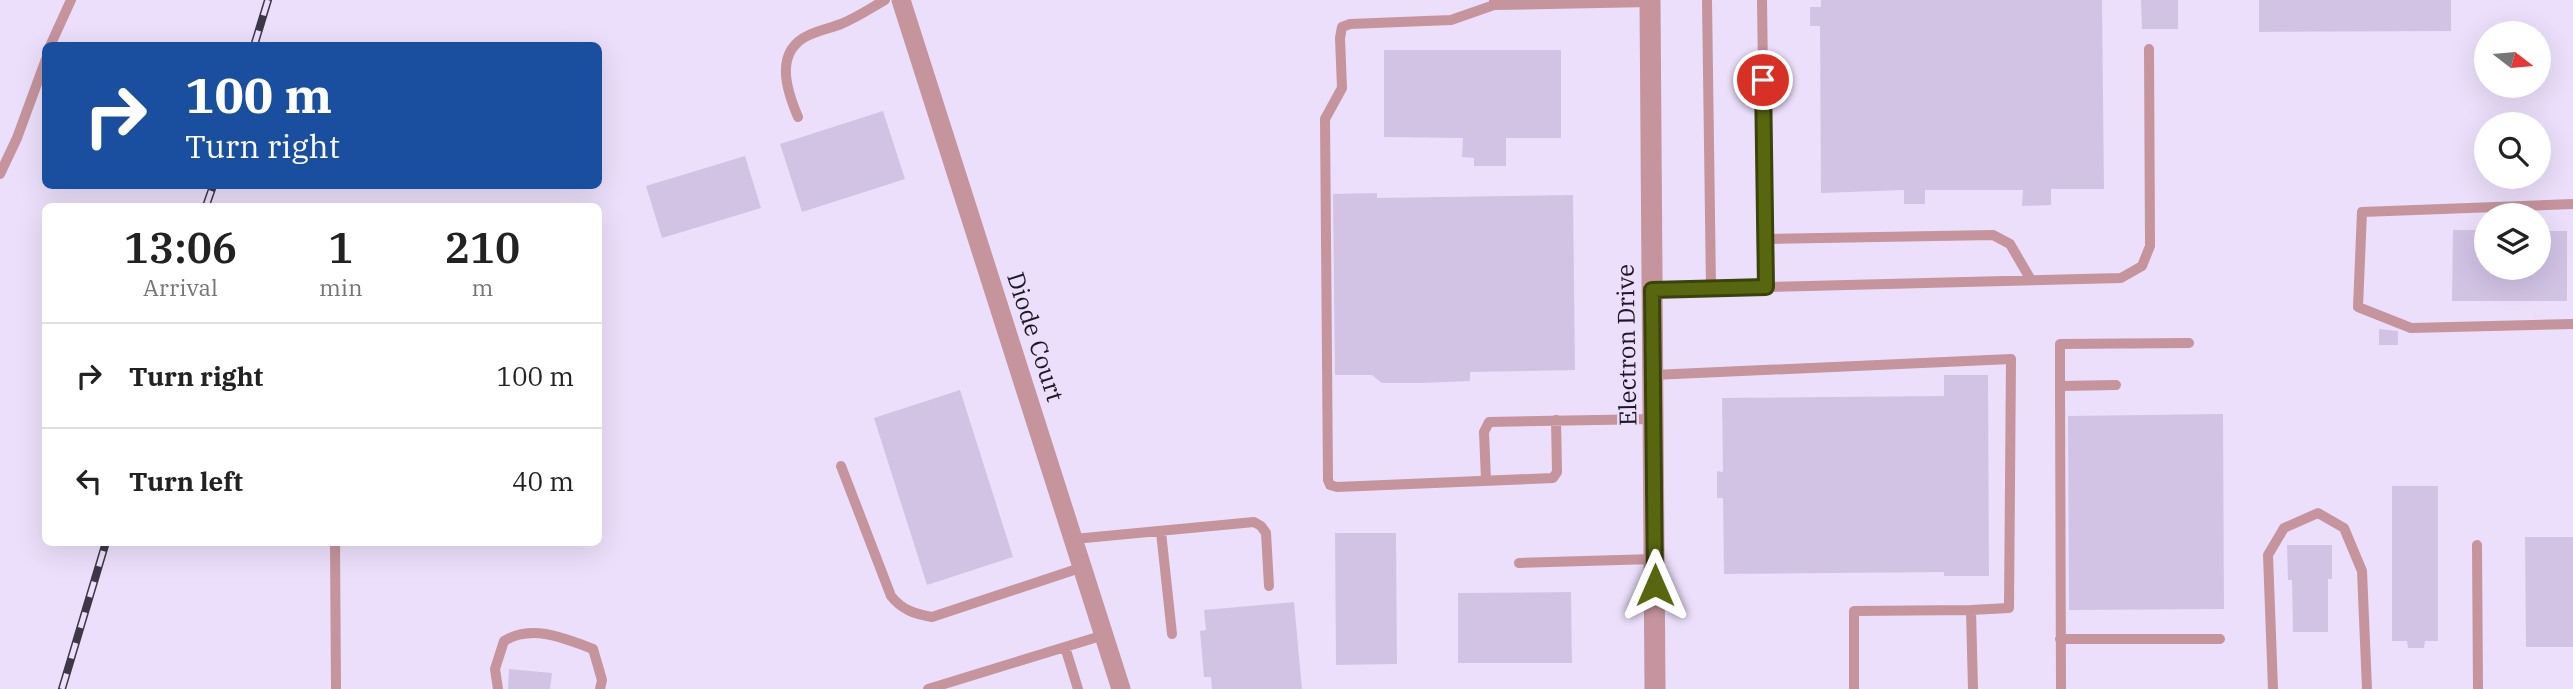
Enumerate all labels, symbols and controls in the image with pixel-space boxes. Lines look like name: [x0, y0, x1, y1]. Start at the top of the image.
north arrow: [2474, 21, 2552, 98]
map controls: [2474, 21, 2551, 280]
pin: [1733, 50, 1793, 110]
icon: arrive: [1744, 61, 1782, 99]
text: 100 m: [185, 63, 332, 126]
icon: right: [70, 70, 161, 161]
button: search: [2474, 112, 2551, 189]
text: Turn right: [185, 125, 340, 167]
button: layers: [2474, 203, 2551, 280]
text: 13:06: [124, 220, 237, 275]
text: 1: [328, 220, 353, 275]
text: 210: [445, 220, 520, 275]
street label: Electron Drive: [1609, 264, 1643, 426]
street label: Diode Court: [1000, 268, 1072, 406]
text: Arrival: [143, 272, 218, 302]
text: min: [319, 272, 363, 302]
text: m: [471, 272, 493, 302]
icon: right: [70, 357, 108, 395]
text: Turn right: [129, 359, 263, 393]
text: 100 m: [496, 359, 574, 393]
icon: left: [70, 462, 108, 500]
text: Turn left: [129, 464, 243, 498]
text: 40 m: [512, 464, 574, 498]
position arrow: [1618, 548, 1692, 622]

